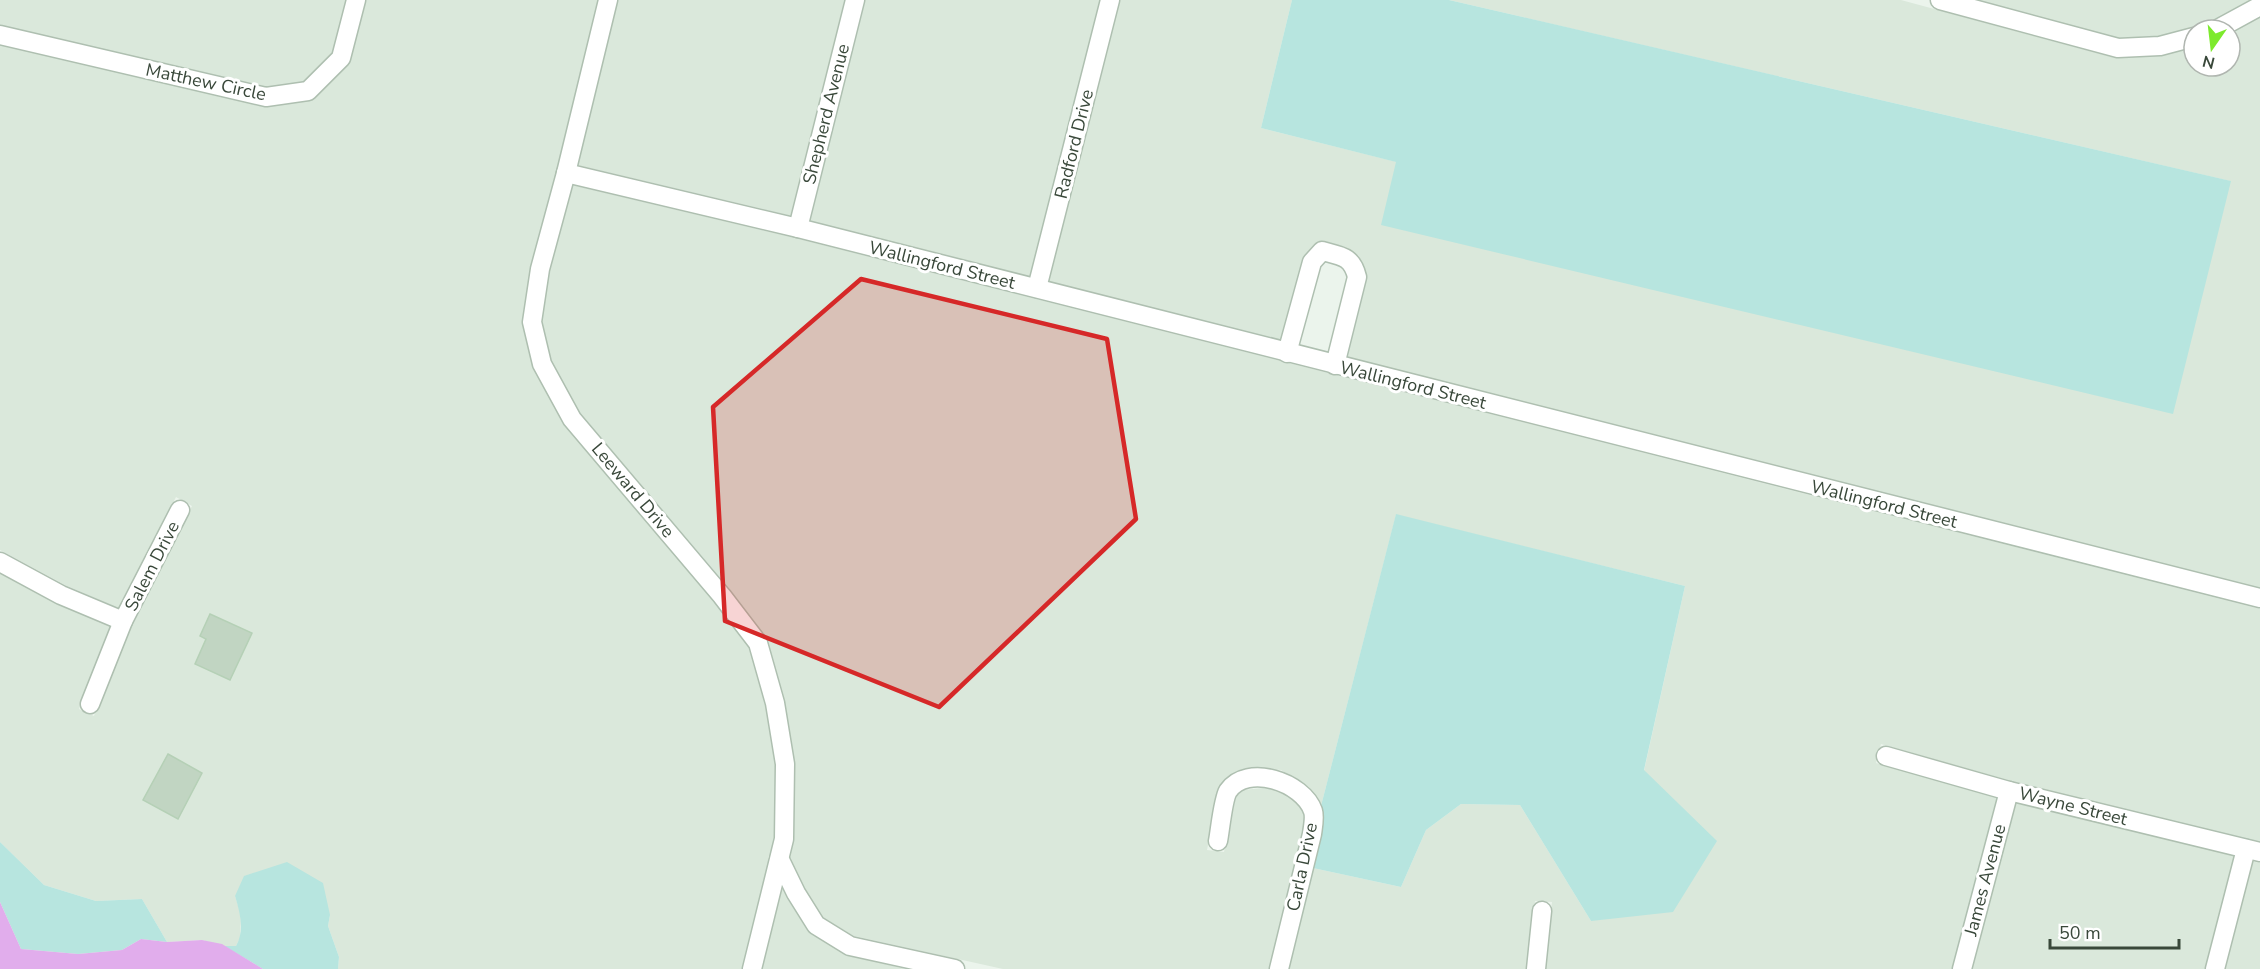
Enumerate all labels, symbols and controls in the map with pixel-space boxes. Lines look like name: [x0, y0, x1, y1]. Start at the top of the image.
north arrow: [2182, 18, 2242, 78]
street label: Shepherd Avenue: [797, 41, 855, 187]
text: N: [2200, 49, 2217, 74]
street label: Matthew Circle: [144, 58, 268, 106]
street label: Radford Drive: [1049, 87, 1099, 201]
street label: Wallingford Street: [866, 235, 1018, 295]
street label: Wallingford Street: [1337, 355, 1489, 415]
street label: Leeward Drive: [586, 437, 680, 543]
street label: Wallingford Street: [1808, 474, 1960, 534]
street label: Salem Drive: [119, 517, 185, 615]
street label: Wayne Street: [2016, 781, 2130, 831]
street label: Carla Drive: [1281, 820, 1323, 914]
street label: James Avenue: [1958, 821, 2011, 940]
scale bar: [2050, 912, 2179, 950]
text: 50 m: [2059, 921, 2101, 945]

